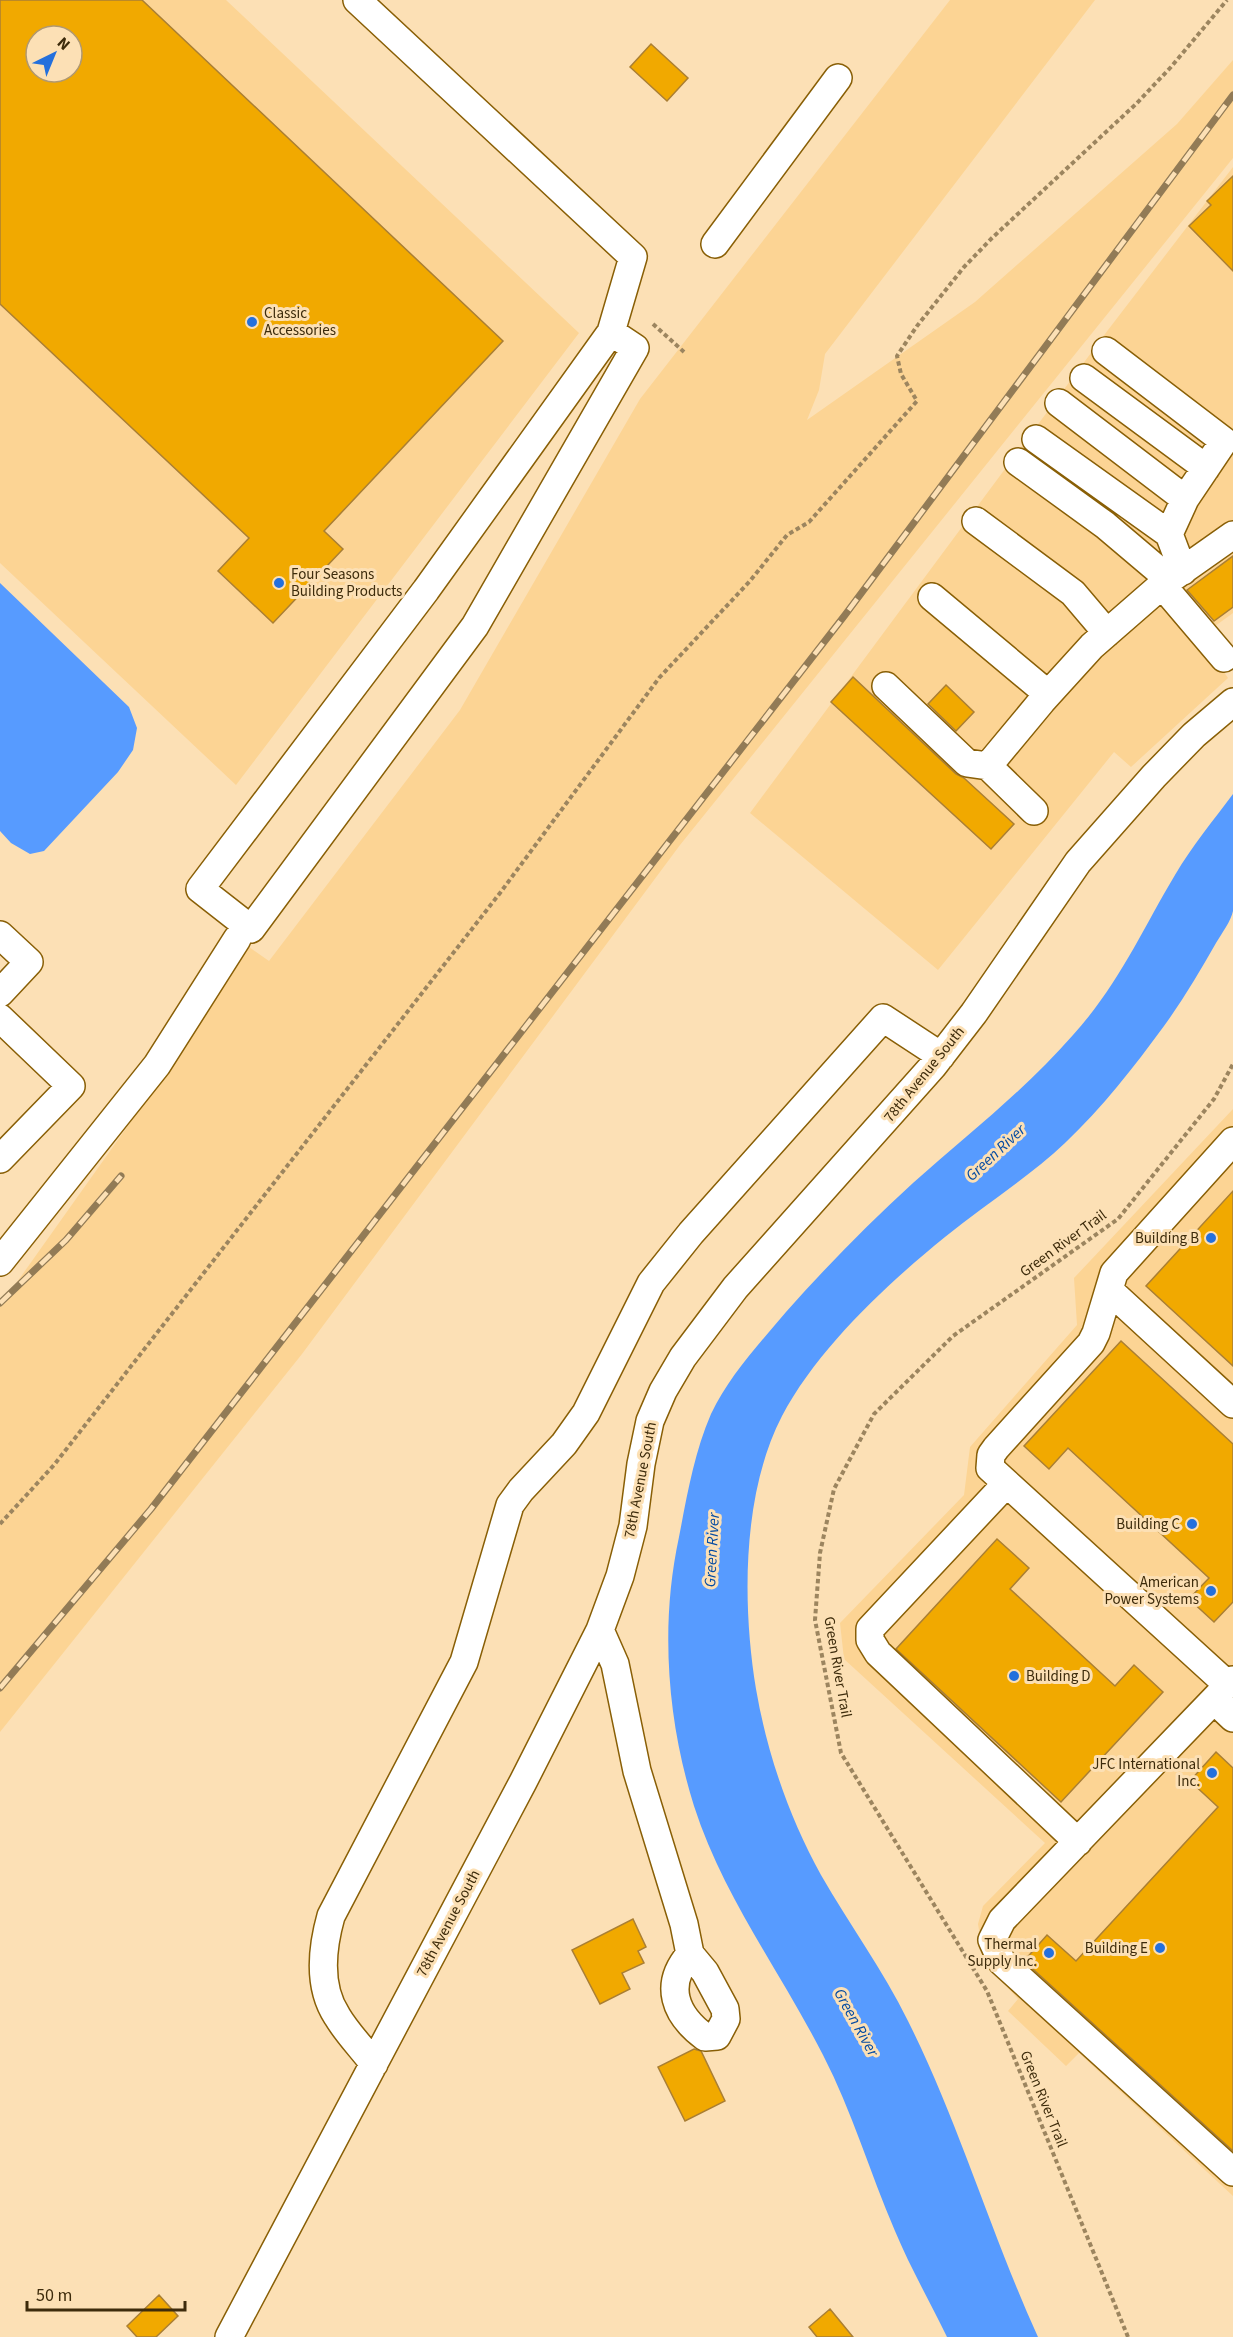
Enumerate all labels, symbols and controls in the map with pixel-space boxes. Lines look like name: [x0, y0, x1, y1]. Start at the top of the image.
north arrow: [24, 24, 84, 84]
text: N: [52, 32, 75, 55]
place label: Classic Accessories: [264, 303, 336, 341]
marker: Classic Accessories: [245, 315, 259, 329]
place label: Four Seasons Building Products: [291, 564, 402, 602]
marker: Four Seasons Building Products: [272, 576, 286, 590]
street label: 78th Avenue South: [879, 1022, 970, 1127]
water label: Green River: [961, 1118, 1032, 1186]
street label: Green River Trail: [1016, 1205, 1111, 1282]
place label: Building B: [1135, 1228, 1199, 1249]
marker: Building B: [1204, 1231, 1218, 1245]
street label: 78th Avenue South: [619, 1420, 662, 1540]
water label: Green River: [699, 1511, 725, 1588]
place label: Building C: [1116, 1514, 1180, 1535]
marker: Building C: [1185, 1517, 1199, 1531]
place label: American Power Systems: [1104, 1572, 1199, 1610]
marker: American Power Systems: [1204, 1584, 1218, 1598]
street label: Green River Trail: [818, 1615, 857, 1720]
place label: Building D: [1026, 1666, 1091, 1687]
marker: Building D: [1007, 1669, 1021, 1683]
place label: JFC International Inc.: [1092, 1754, 1200, 1792]
marker: JFC International Inc.: [1205, 1766, 1219, 1780]
street label: 78th Avenue South: [411, 1866, 485, 1980]
place label: Thermal Supply Inc.: [968, 1934, 1037, 1972]
place label: Building E: [1085, 1938, 1148, 1959]
marker: Building E: [1153, 1941, 1167, 1955]
marker: Thermal Supply Inc.: [1042, 1946, 1056, 1960]
water label: Green River: [828, 1985, 885, 2062]
street label: Green River Trail: [1015, 2048, 1073, 2151]
scale bar: [27, 2274, 184, 2312]
text: 50 m: [36, 2283, 72, 2308]

